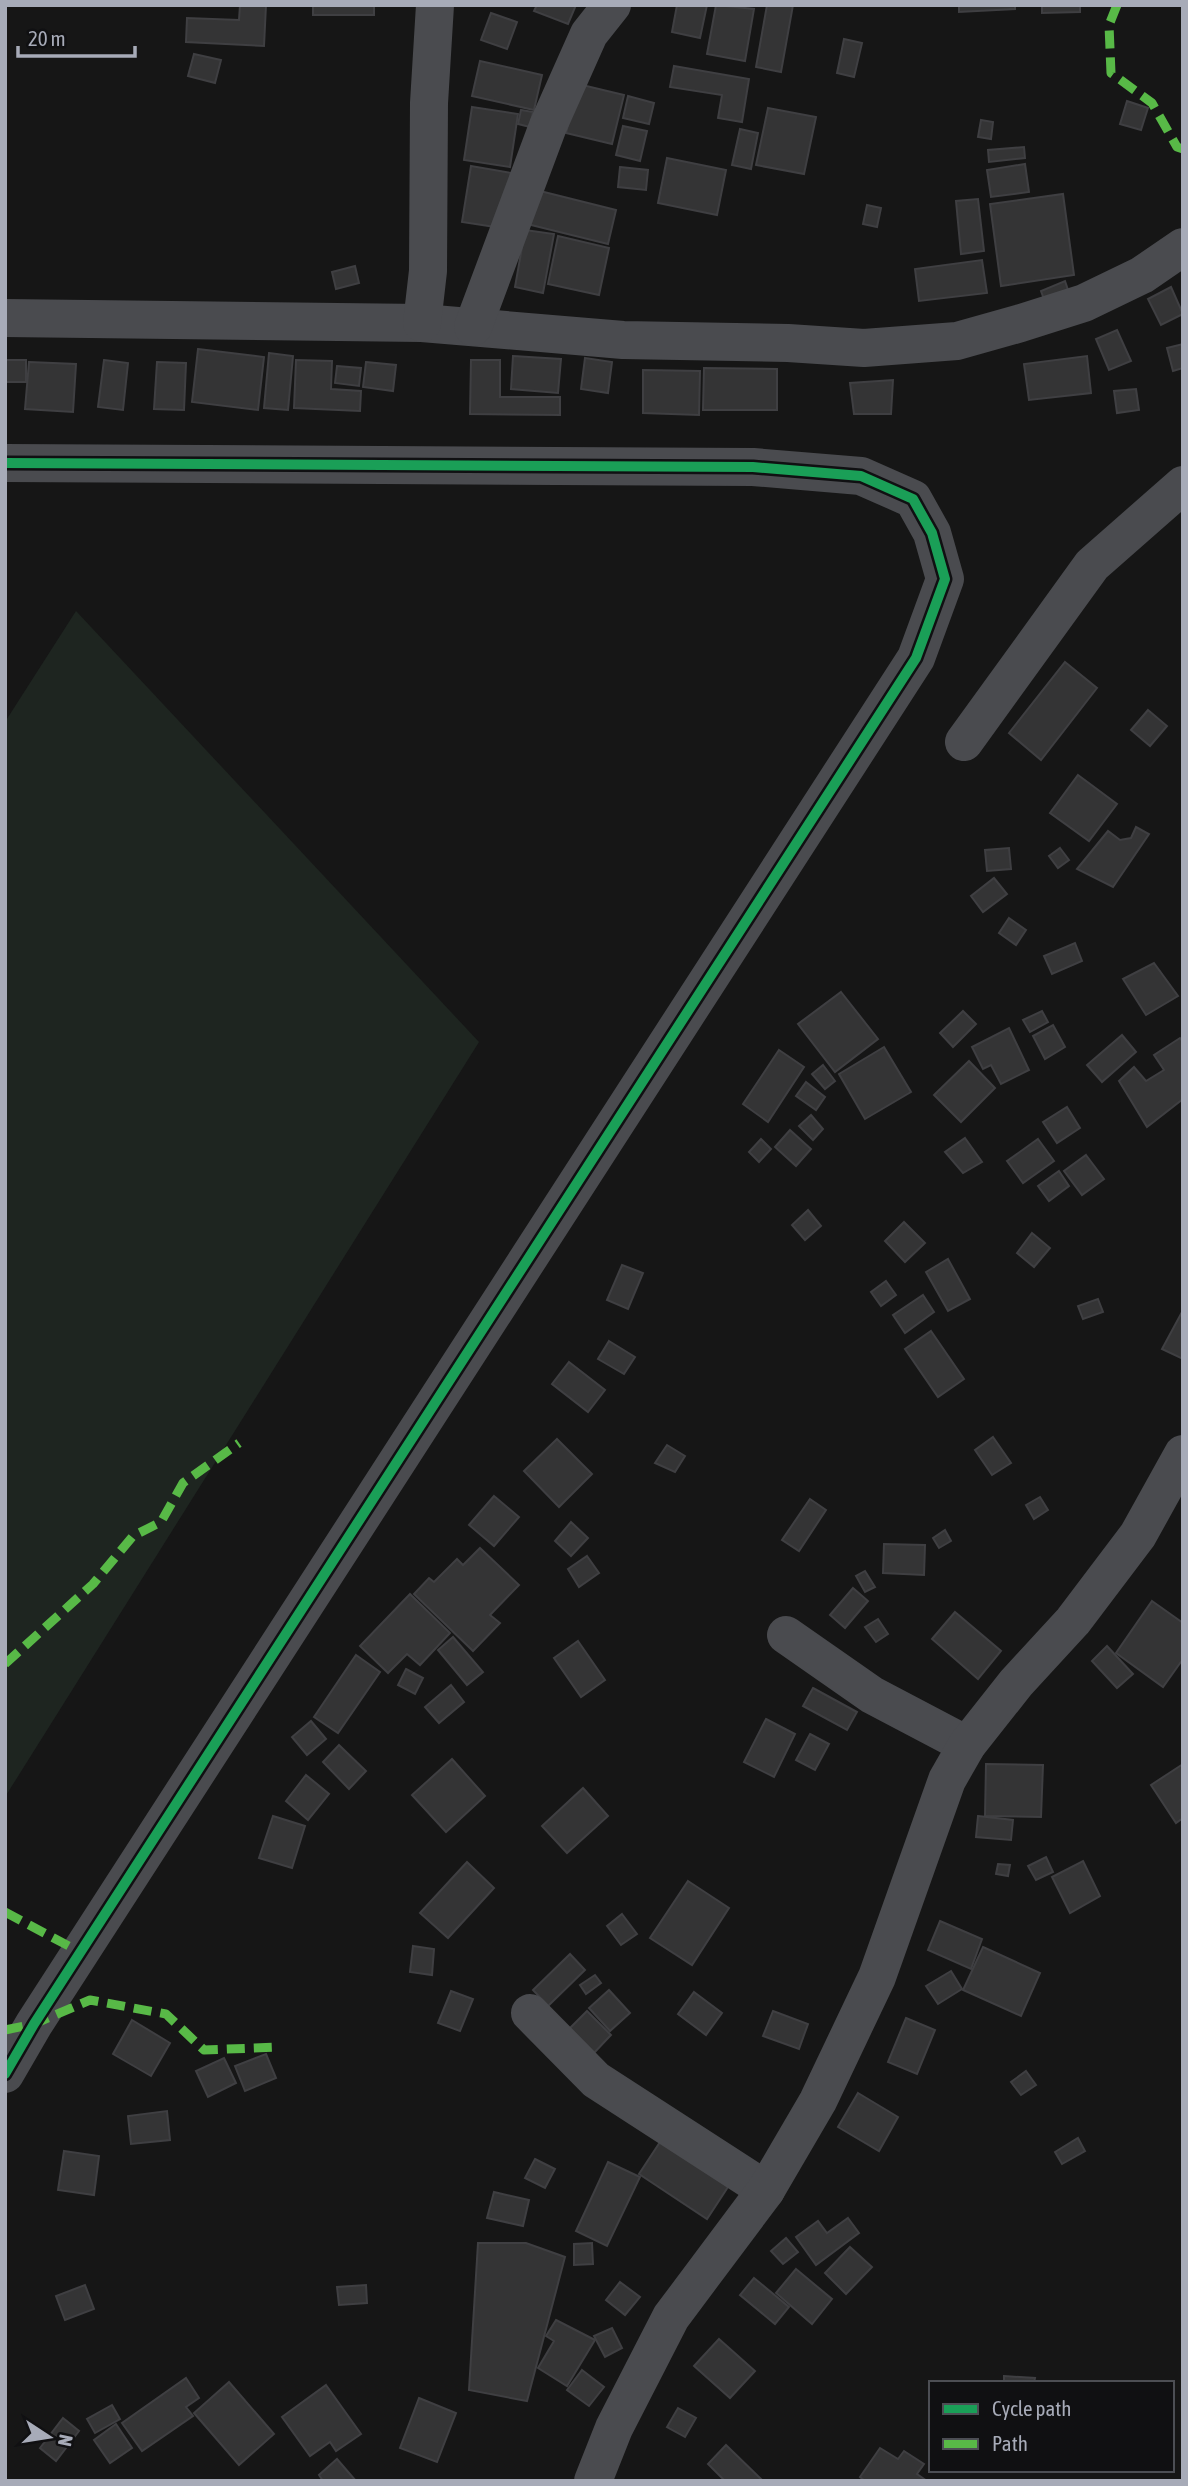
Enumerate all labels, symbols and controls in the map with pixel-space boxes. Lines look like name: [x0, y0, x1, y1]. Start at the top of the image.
scale bar: [18, 14, 135, 58]
text: 20 m: [28, 26, 66, 50]
legend: [929, 2381, 1174, 2472]
text: Cycle path: [992, 2396, 1071, 2420]
north arrow: [14, 2402, 84, 2472]
text: Path: [992, 2431, 1028, 2455]
text: N: [54, 2433, 78, 2448]

